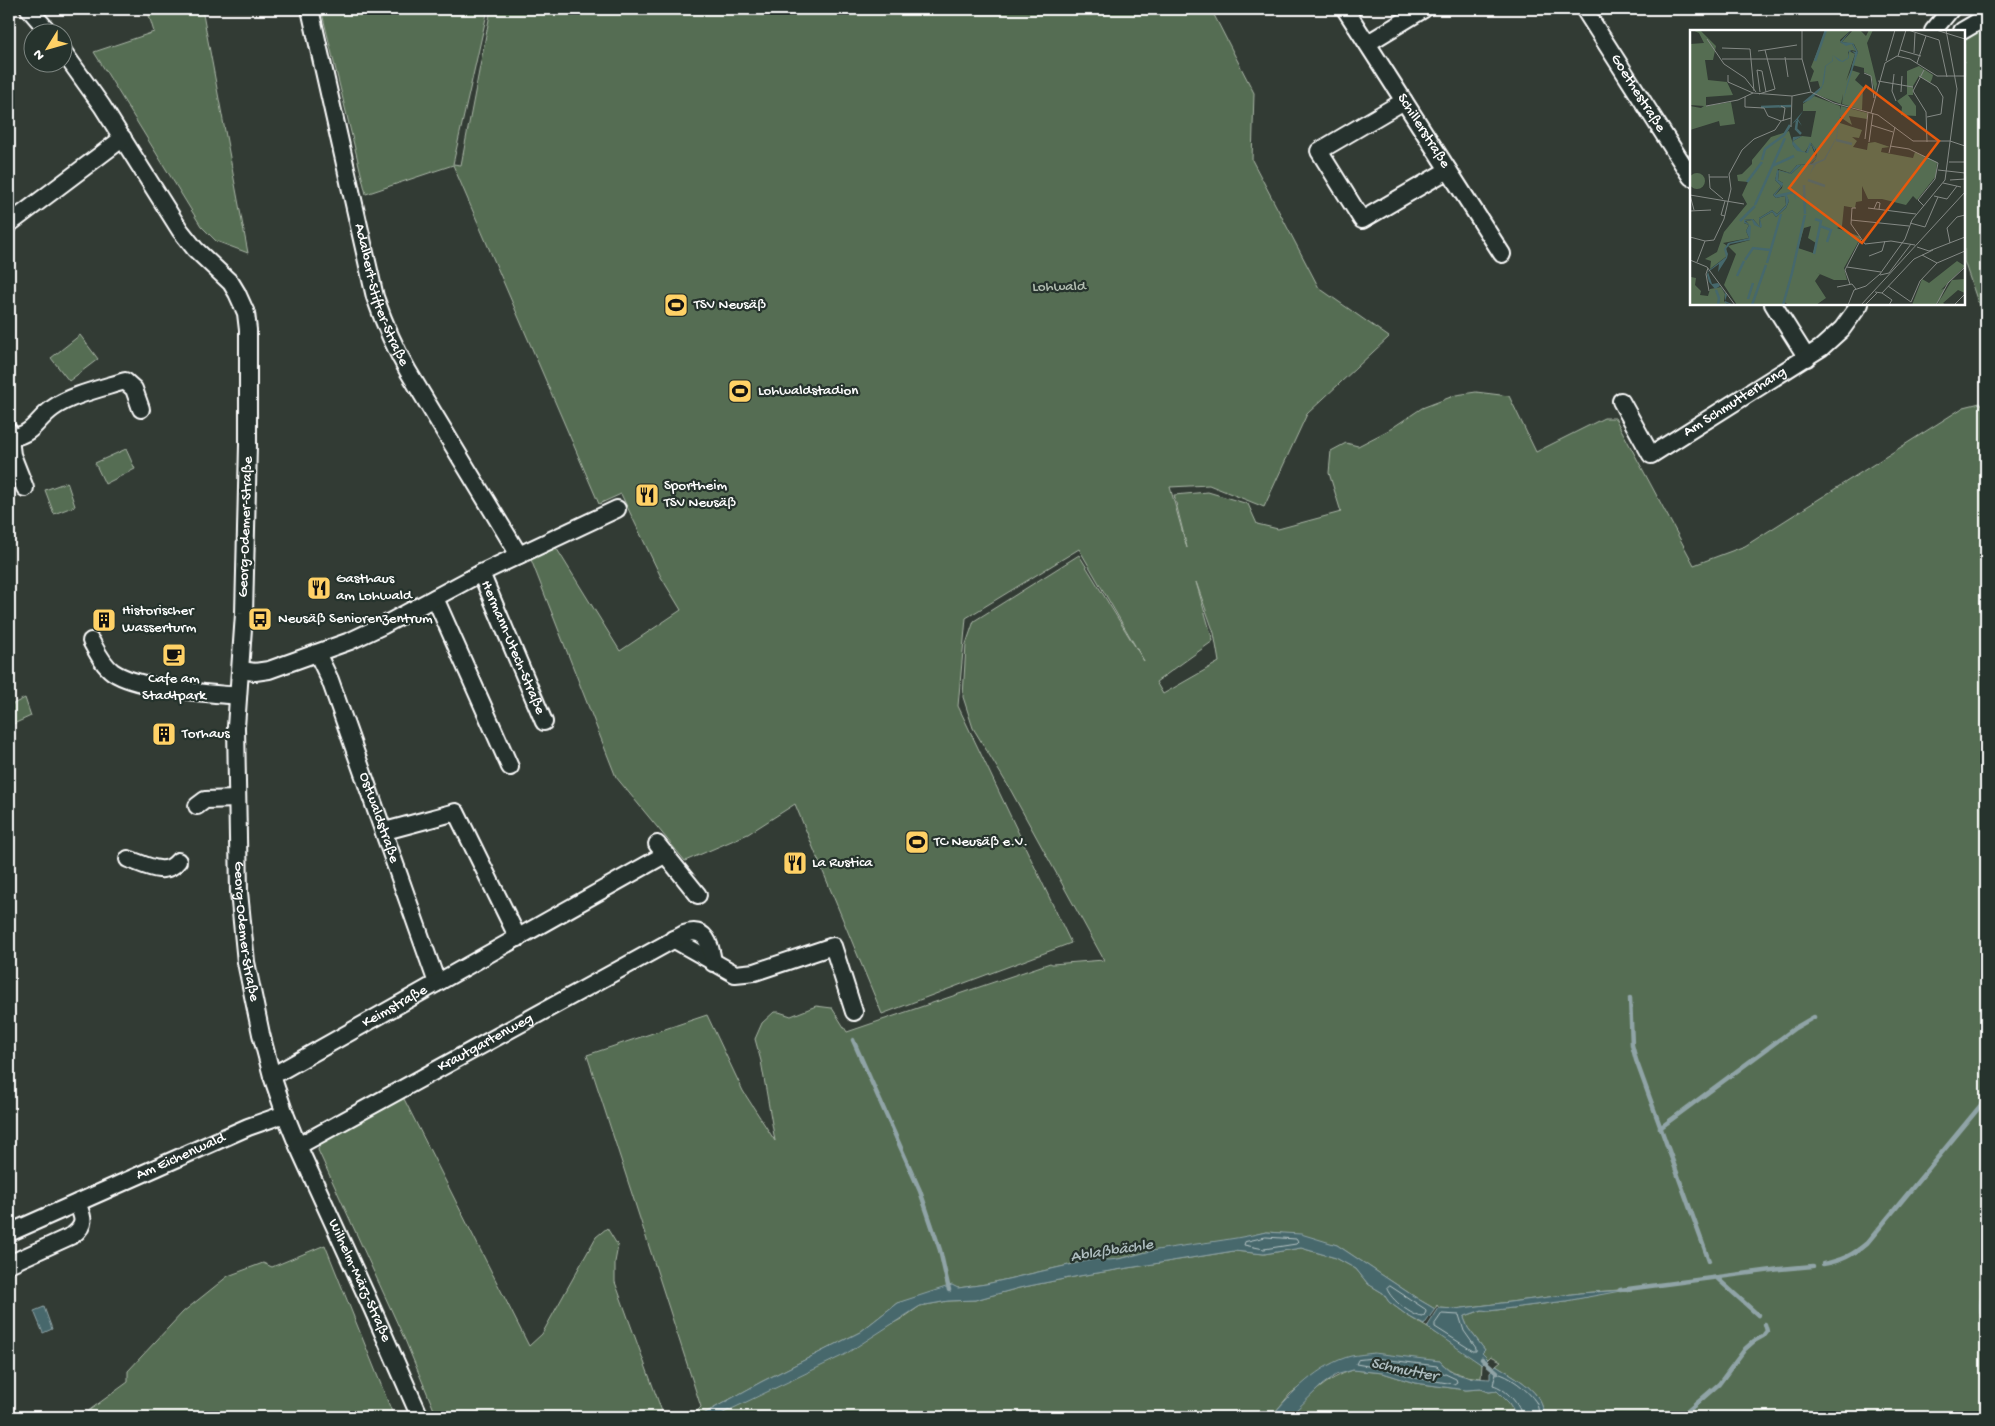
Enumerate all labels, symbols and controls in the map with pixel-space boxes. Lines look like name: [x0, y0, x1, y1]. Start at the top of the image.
north arrow: [22, 22, 72, 72]
inset map: [1690, 30, 1965, 305]
text: N: [30, 46, 49, 63]
street label: Goethestraße: [1606, 51, 1669, 136]
street label: Schillerstraße: [1393, 90, 1454, 172]
street label: Adalbert-Stifter-Straße: [350, 222, 413, 370]
park label: Lohwald: [1032, 278, 1087, 296]
sports icon: TSV Neusäß: [663, 292, 689, 318]
place label: TSV Neusäß: [693, 296, 766, 314]
street label: Am Schmutterhang: [1680, 363, 1790, 441]
sports icon: Lohwaldstadion: [727, 378, 753, 404]
place label: Lohwaldstadion: [758, 382, 858, 400]
street label: Georg-Odemer-Straße: [235, 456, 257, 598]
place label: Sportheim TSV Neusäß: [663, 477, 736, 512]
restaurant icon: Sportheim TSV Neusäß: [634, 482, 660, 508]
place label: Gasthaus am Lohwald: [336, 570, 413, 605]
restaurant icon: Gasthaus am Lohwald: [306, 575, 332, 601]
street label: Hermann-Utech-Straße: [476, 578, 549, 717]
place label: Historischer Wasserturm: [122, 602, 197, 637]
bus stop icon: Neusäß Seniorenzentrum: [247, 606, 273, 632]
building icon: Historischer Wasserturm: [91, 607, 117, 633]
place label: Neusäß Seniorenzentrum: [278, 610, 433, 628]
cafe icon: Cafe am Stadtpark: [161, 642, 187, 668]
place label: Cafe am Stadtpark: [142, 670, 207, 705]
building icon: Torhaus: [151, 721, 177, 747]
place label: Torhaus: [181, 725, 230, 743]
street label: Ostwaldstraße: [354, 770, 403, 866]
sports icon: TC Neusäß e.V.: [904, 829, 930, 855]
place label: TC Neusäß e.V.: [933, 833, 1028, 851]
restaurant icon: La Rustica: [782, 850, 808, 876]
place label: La Rustica: [812, 854, 873, 872]
street label: Georg-Odemer-Straße: [229, 861, 263, 1003]
street label: Keimstraße: [359, 981, 431, 1032]
street label: Krautgartenweg: [435, 1010, 536, 1076]
street label: Am Eichenwald: [133, 1129, 229, 1184]
street label: Wilhelm-März-Straße: [324, 1216, 395, 1345]
water label: Ablaßbächle: [1069, 1236, 1155, 1268]
water label: Schmutter: [1369, 1355, 1442, 1388]

